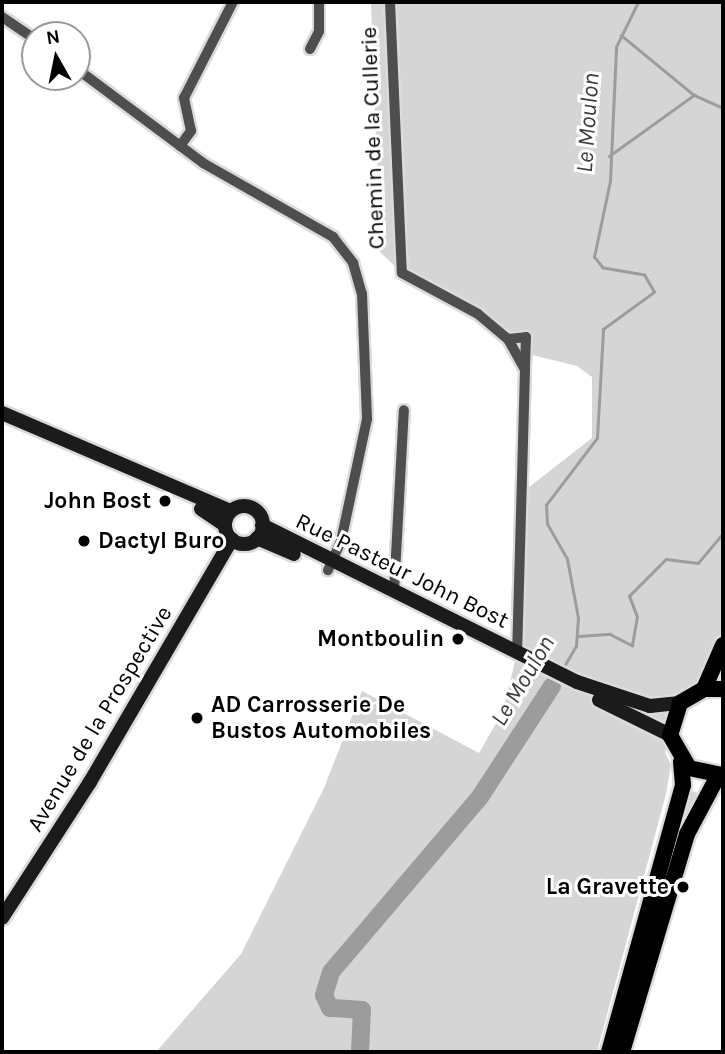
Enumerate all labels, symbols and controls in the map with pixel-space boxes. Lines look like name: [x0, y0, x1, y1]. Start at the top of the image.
north arrow: [21, 21, 91, 91]
text: N: [45, 25, 61, 49]
street label: Chemin de la Cullerie: [355, 26, 391, 250]
water label: Le Moulon: [570, 72, 606, 174]
place label: John Bost: [44, 487, 151, 515]
marker: John Bost: [157, 493, 173, 509]
street label: Rue Pasteur John Bost: [291, 507, 513, 635]
place label: Dactyl Buro: [98, 527, 224, 555]
marker: Dactyl Buro: [76, 533, 92, 549]
street label: Avenue de la Prospective: [22, 601, 178, 837]
place label: Montboulin: [317, 625, 444, 653]
marker: Montboulin: [450, 631, 466, 647]
water label: Le Moulon: [485, 631, 561, 731]
place label: AD Carrosserie De Bustos Automobiles: [211, 691, 431, 745]
marker: AD Carrosserie De Bustos Automobiles: [189, 710, 205, 726]
place label: La Gravette: [546, 873, 669, 901]
marker: La Gravette: [675, 879, 691, 895]

